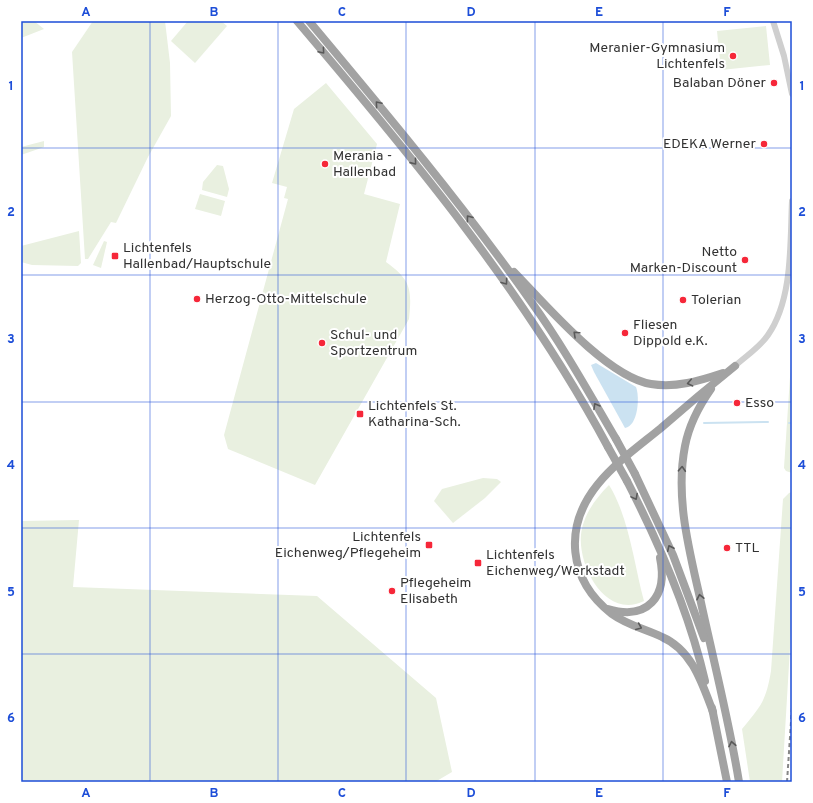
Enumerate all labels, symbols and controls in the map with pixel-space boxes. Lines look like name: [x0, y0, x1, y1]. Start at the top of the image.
text: A: [81, 5, 91, 21]
text: B: [210, 5, 219, 21]
text: C: [338, 5, 346, 21]
text: D: [466, 5, 476, 21]
text: E: [595, 5, 603, 21]
text: F: [723, 5, 731, 21]
place label: Meranier-Gymnasium Lichtenfels: [589, 40, 725, 73]
one-way arrow: [318, 46, 325, 53]
marker: Meranier-Gymnasium Lichtenfels: [728, 51, 738, 61]
place label: Balaban Döner: [673, 75, 767, 92]
marker: Balaban Döner: [769, 78, 779, 88]
text: 1: [8, 79, 14, 95]
text: 1: [799, 79, 805, 95]
one-way arrow: [376, 102, 383, 109]
place label: EDEKA Werner: [663, 136, 757, 153]
marker: EDEKA Werner: [759, 139, 769, 149]
place label: Merania - Hallenbad: [333, 148, 396, 181]
one-way arrow: [409, 157, 416, 164]
marker: Merania - Hallenbad: [320, 159, 330, 169]
text: 2: [7, 205, 15, 221]
text: 2: [798, 205, 806, 221]
one-way arrow: [467, 216, 474, 223]
place label: Lichtenfels Hallenbad/Hauptschule: [123, 240, 271, 273]
place label: Netto Marken-Discount: [630, 244, 737, 277]
marker: Lichtenfels Hallenbad/Hauptschule: [110, 251, 120, 261]
marker: Netto Marken-Discount: [740, 255, 750, 265]
one-way arrow: [501, 278, 508, 285]
place label: Herzog-Otto-Mittelschule: [205, 291, 367, 308]
place label: Tolerian: [691, 292, 741, 309]
marker: Herzog-Otto-Mittelschule: [192, 294, 202, 304]
marker: Tolerian: [678, 295, 688, 305]
place label: Fliesen Dippold e.K.: [633, 317, 708, 350]
place label: Schul- und Sportzentrum: [330, 327, 417, 360]
marker: Fliesen Dippold e.K.: [620, 328, 630, 338]
one-way arrow: [573, 331, 581, 339]
text: 3: [7, 332, 15, 348]
text: 3: [798, 332, 806, 348]
marker: Schul- und Sportzentrum: [317, 338, 327, 348]
one-way arrow: [687, 378, 693, 386]
place label: Esso: [745, 395, 774, 412]
place label: Lichtenfels St. Katharina-Sch.: [368, 398, 461, 431]
marker: Esso: [732, 398, 742, 408]
one-way arrow: [594, 403, 601, 410]
marker: Lichtenfels St. Katharina-Sch.: [355, 409, 365, 419]
text: 4: [7, 458, 15, 474]
text: 4: [798, 458, 806, 474]
one-way arrow: [678, 466, 687, 472]
one-way arrow: [631, 493, 638, 500]
place label: Lichtenfels Eichenweg/Pflegeheim: [275, 529, 421, 562]
marker: Lichtenfels Eichenweg/Pflegeheim: [424, 540, 434, 550]
place label: TTL: [735, 540, 759, 557]
marker: TTL: [722, 543, 732, 553]
one-way arrow: [667, 544, 675, 552]
place label: Lichtenfels Eichenweg/Werkstadt: [486, 547, 625, 580]
marker: Lichtenfels Eichenweg/Werkstadt: [473, 558, 483, 568]
place label: Pflegeheim Elisabeth: [400, 575, 471, 608]
text: 5: [7, 585, 15, 601]
text: 5: [798, 585, 806, 601]
marker: Pflegeheim Elisabeth: [387, 586, 397, 596]
one-way arrow: [696, 594, 704, 600]
one-way arrow: [636, 623, 643, 631]
text: 6: [7, 711, 15, 727]
text: 6: [798, 711, 806, 727]
one-way arrow: [728, 741, 737, 747]
text: A: [81, 786, 91, 802]
text: B: [210, 786, 219, 802]
text: C: [338, 786, 346, 802]
text: D: [466, 786, 476, 802]
text: E: [595, 786, 603, 802]
text: F: [723, 786, 731, 802]

